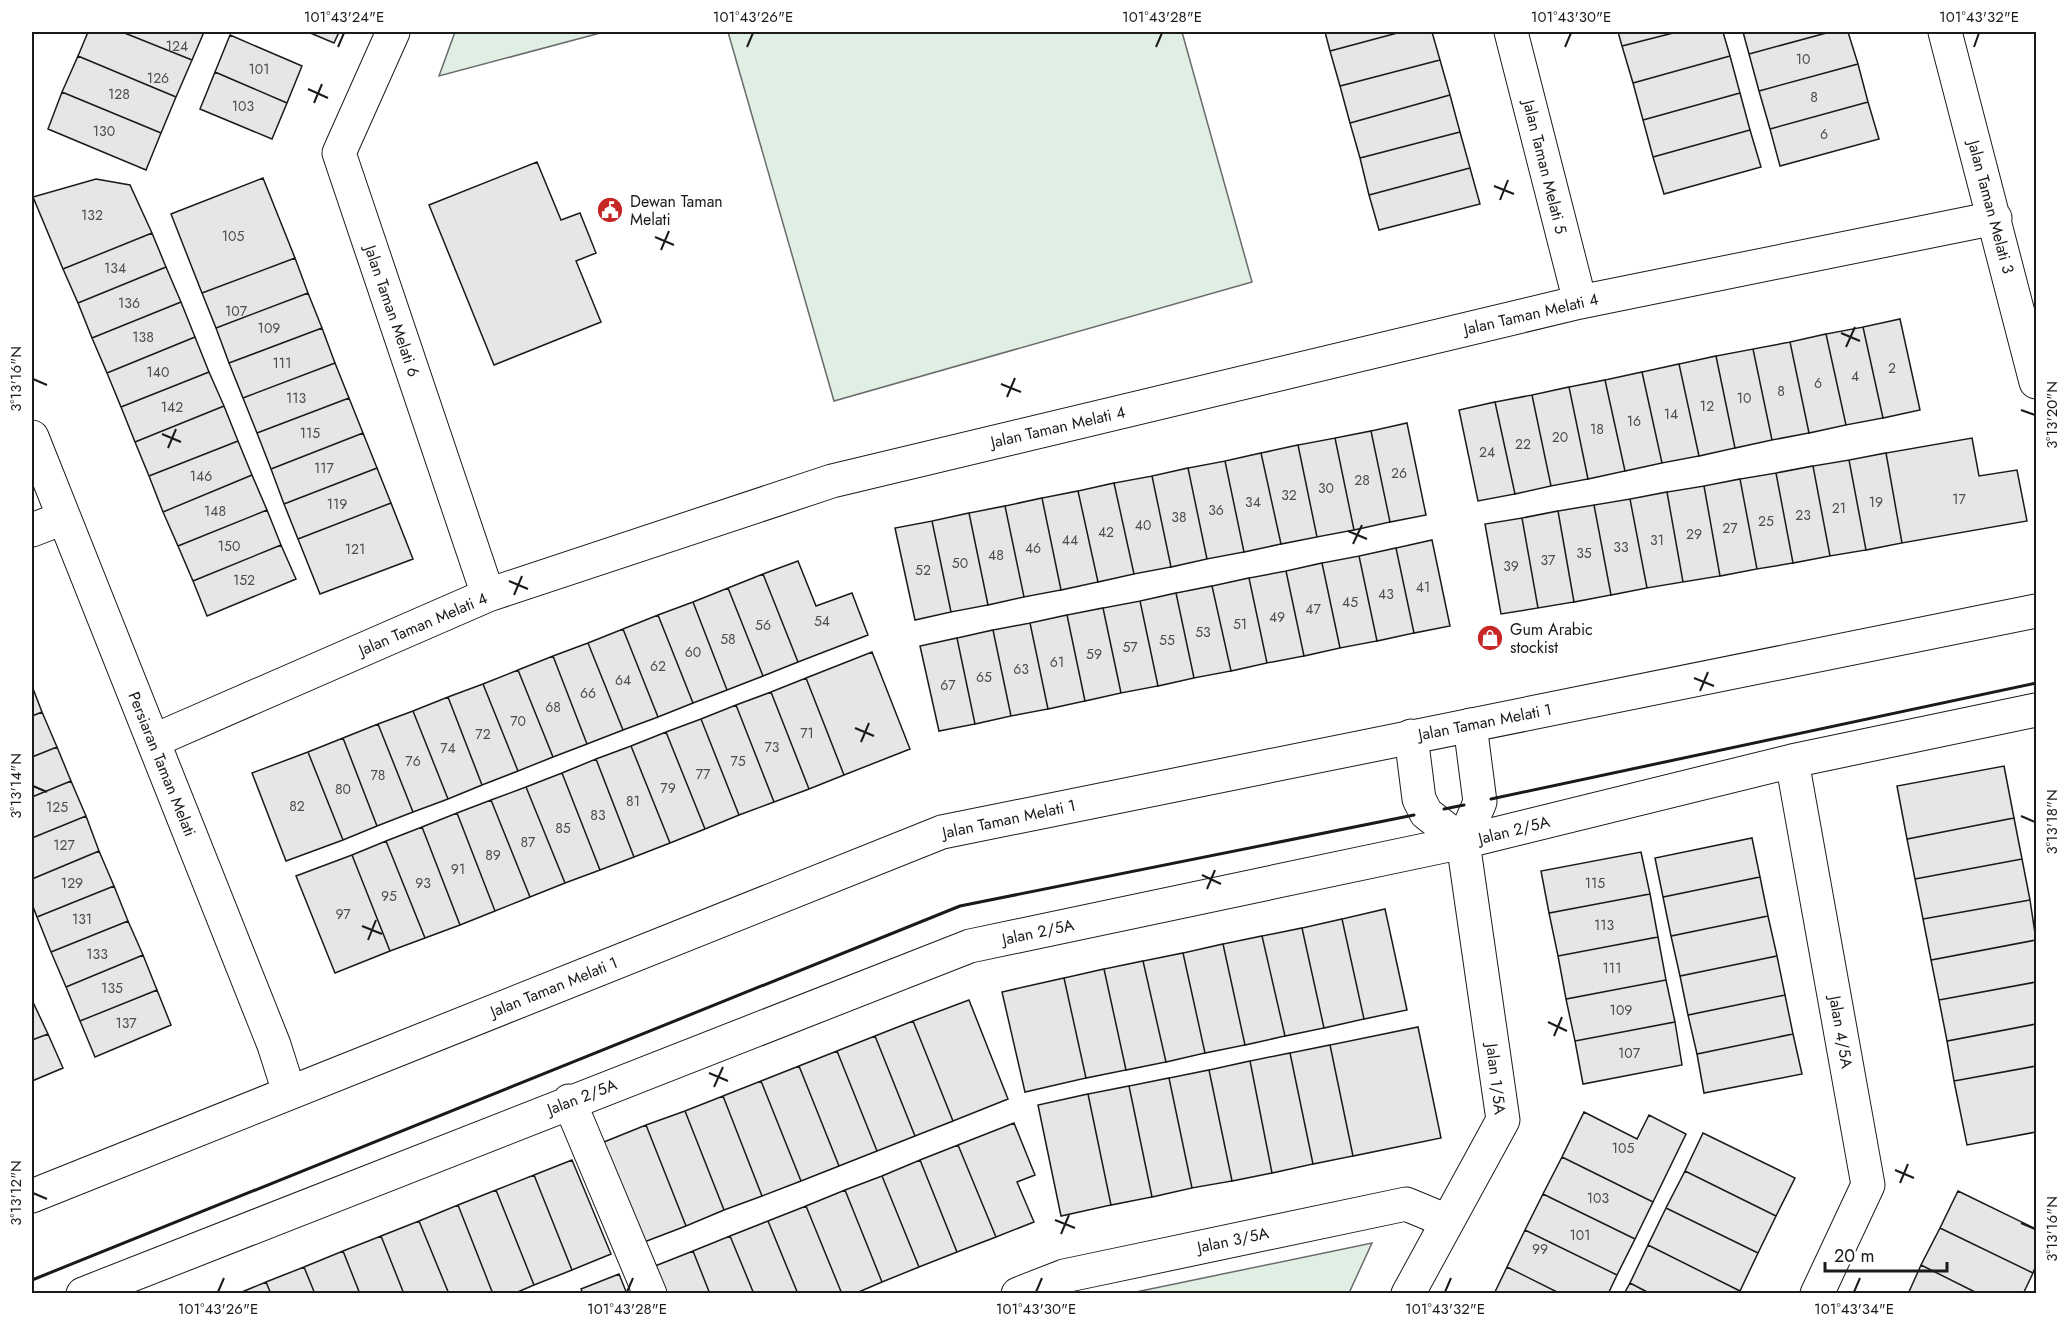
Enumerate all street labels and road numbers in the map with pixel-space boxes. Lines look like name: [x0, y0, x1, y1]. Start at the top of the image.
street label: Jalan Taman Melati 5: [1517, 96, 1573, 236]
street label: Jalan Taman Melati 3: [1962, 136, 2020, 276]
street label: Jalan Taman Melati 6: [358, 240, 425, 380]
street label: Jalan Taman Melati 4: [1459, 287, 1601, 341]
street label: Jalan Taman Melati 4: [986, 400, 1128, 454]
street label: Jalan Taman Melati 4: [353, 587, 491, 662]
street label: Persiaran Taman Melati: [122, 688, 202, 840]
street label: Jalan Taman Melati 1: [1414, 698, 1554, 747]
street label: Jalan Taman Melati 1: [938, 794, 1078, 845]
street label: Jalan 2/5A: [1474, 810, 1553, 850]
street label: Jalan 2/5A: [998, 913, 1077, 951]
street label: Jalan Taman Melati 1: [485, 951, 621, 1024]
street label: Jalan 4/5A: [1823, 992, 1859, 1071]
street label: Jalan 1/5A: [1480, 1040, 1512, 1116]
street label: Jalan 2/5A: [542, 1073, 621, 1122]
street label: Jalan 3/5A: [1193, 1221, 1271, 1259]

